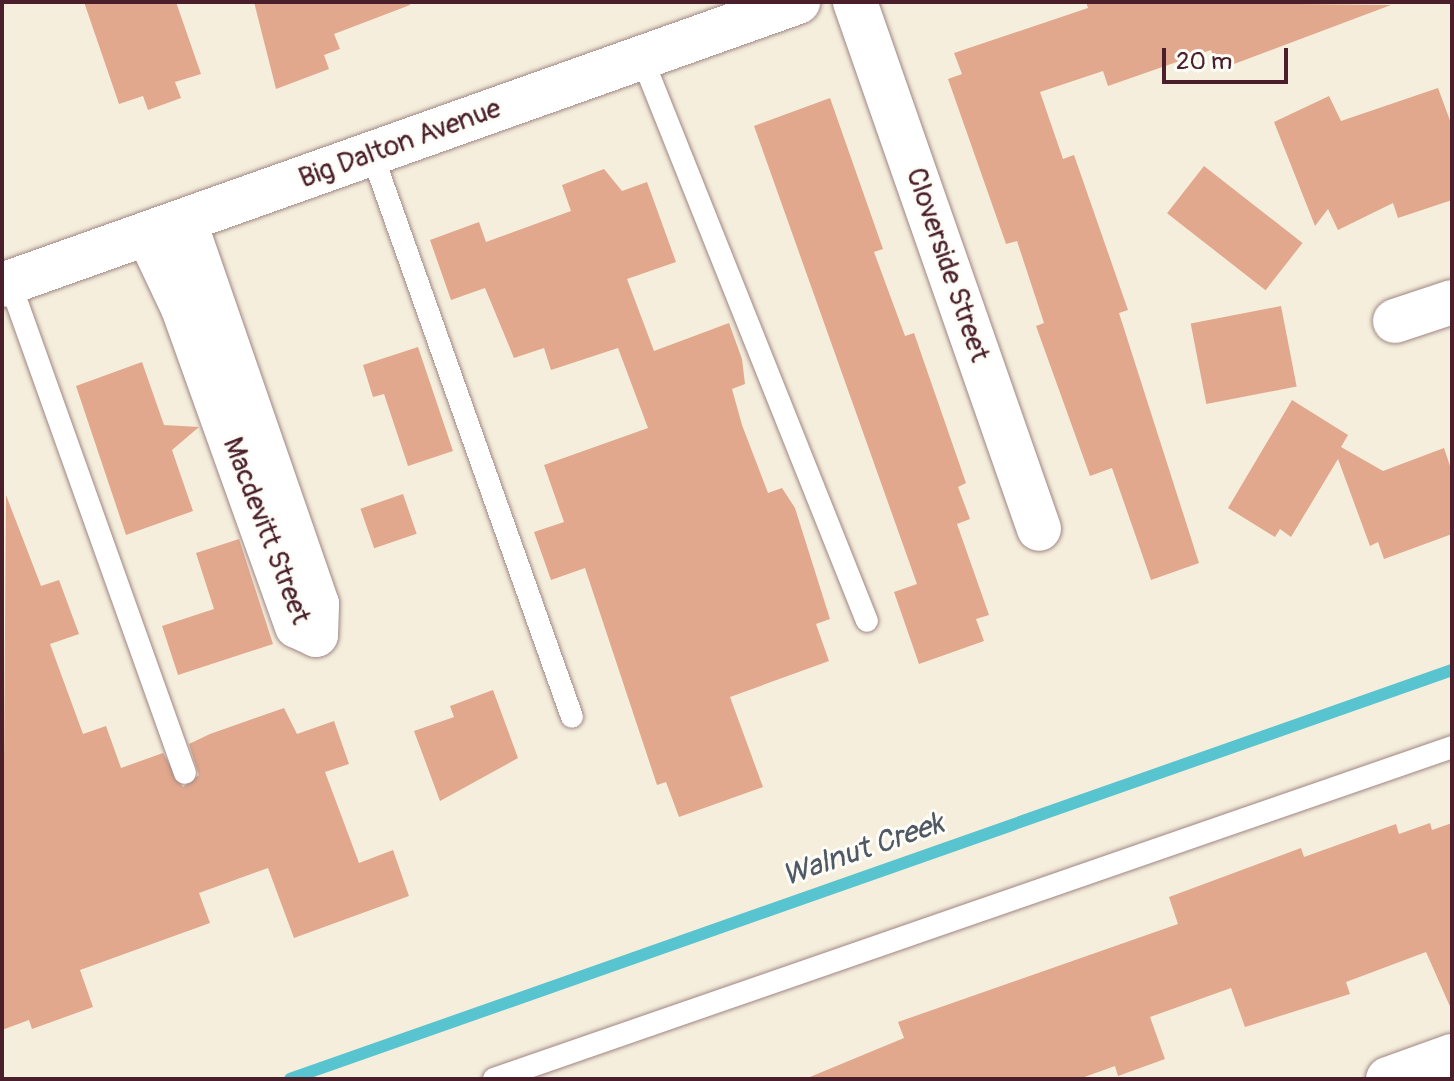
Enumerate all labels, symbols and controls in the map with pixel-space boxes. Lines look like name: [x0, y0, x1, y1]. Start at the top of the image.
scale bar: [1166, 32, 1292, 82]
text: 20 m: [1176, 47, 1232, 76]
street label: Big Dalton Avenue: [295, 92, 505, 196]
street label: Cloverside Street: [898, 164, 996, 366]
street label: Macdevitt Street: [215, 433, 317, 629]
water label: Walnut Creek: [778, 806, 948, 894]

